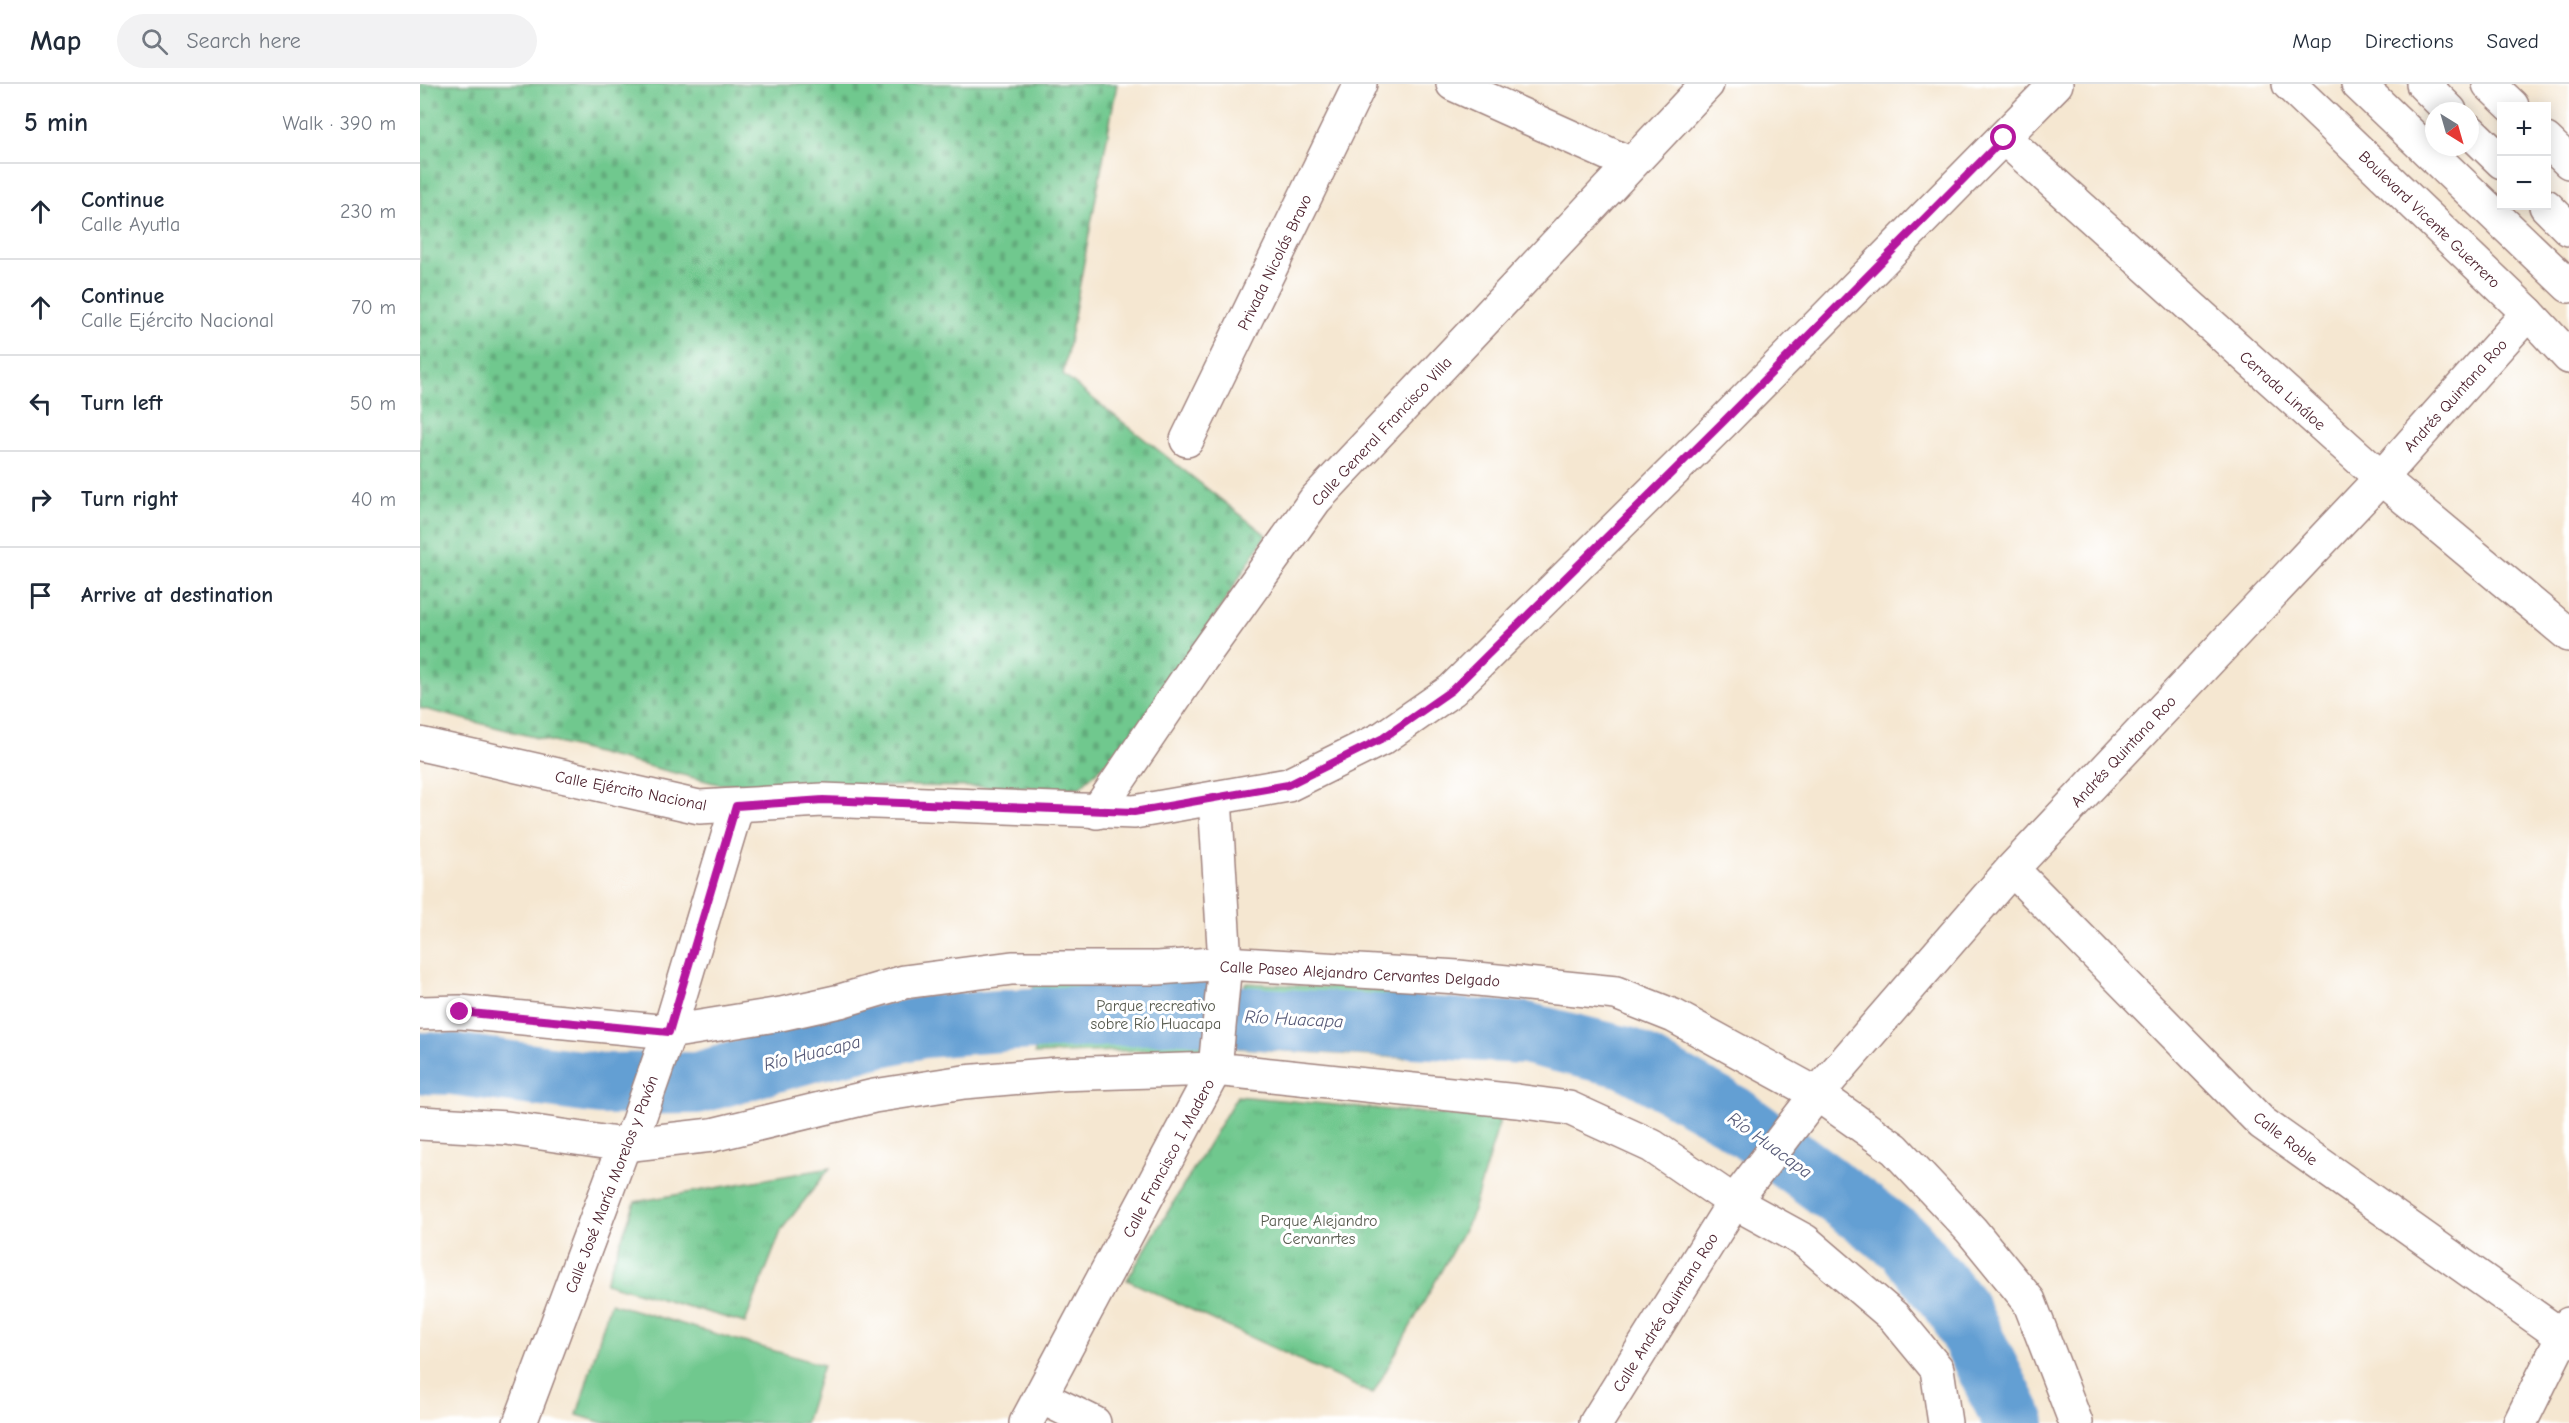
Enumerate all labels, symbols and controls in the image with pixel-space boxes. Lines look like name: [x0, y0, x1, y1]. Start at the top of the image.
search box: [117, 14, 537, 68]
text: Map: [30, 25, 81, 57]
icon: search: [138, 25, 171, 58]
text: Search here: [186, 28, 301, 54]
text: Map: [2292, 29, 2332, 53]
text: Directions: [2365, 29, 2454, 53]
text: Saved: [2487, 29, 2539, 53]
north arrow: [2425, 102, 2479, 156]
map controls: [2497, 102, 2551, 210]
button: +: [2497, 102, 2551, 156]
text: 5 min: [24, 108, 88, 138]
text: Walk · 390 m: [283, 112, 396, 135]
route start: [1990, 124, 2016, 150]
street label: Boulevard Vicente Guerrero: [2355, 148, 2504, 292]
button: −: [2497, 156, 2551, 210]
text: Continue: [81, 187, 164, 213]
street label: Privada Nicolás Bravo: [1234, 192, 1316, 333]
icon: ahead: [24, 195, 57, 228]
text: 230 m: [340, 200, 396, 223]
text: Calle Ayutla: [81, 213, 180, 236]
text: Continue: [81, 283, 164, 309]
icon: ahead: [24, 291, 57, 324]
text: 70 m: [351, 296, 396, 319]
text: Calle Ejército Nacional: [81, 309, 274, 332]
street label: Andrés Quintana Roo: [2400, 336, 2511, 456]
street label: Cerrada Lináloe: [2236, 347, 2329, 434]
street label: Calle General Francisco Villa: [1308, 353, 1456, 510]
icon: left: [24, 387, 57, 420]
text: Turn left: [81, 390, 163, 416]
text: 50 m: [350, 392, 396, 415]
icon: right: [24, 483, 57, 516]
text: Turn right: [81, 486, 178, 512]
text: 40 m: [351, 488, 396, 511]
icon: arrive: [24, 579, 57, 612]
text: Arrive at destination: [81, 582, 273, 608]
street label: Andrés Quintana Roo: [2068, 692, 2180, 811]
street label: Calle Ejército Nacional: [553, 767, 708, 815]
street label: Calle Paseo Alejandro Cervantes Delgado: [1219, 958, 1500, 990]
park label: Parque recreativo sobre Río Huacapa: [1091, 997, 1221, 1033]
route end: [446, 998, 472, 1024]
water label: Río Huacapa: [1244, 1006, 1344, 1033]
water label: Río Huacapa: [762, 1031, 863, 1076]
street label: Calle José María Morelos y Pavón: [562, 1073, 662, 1296]
street label: Calle Francisco I. Madero: [1119, 1076, 1218, 1241]
water label: Río Huacapa: [1724, 1108, 1816, 1183]
street label: Calle Roble: [2250, 1108, 2321, 1169]
park label: Parque Alejandro Cervanrtes: [1260, 1212, 1378, 1248]
street label: Calle Andrés Quintana Roo: [1609, 1230, 1722, 1395]

